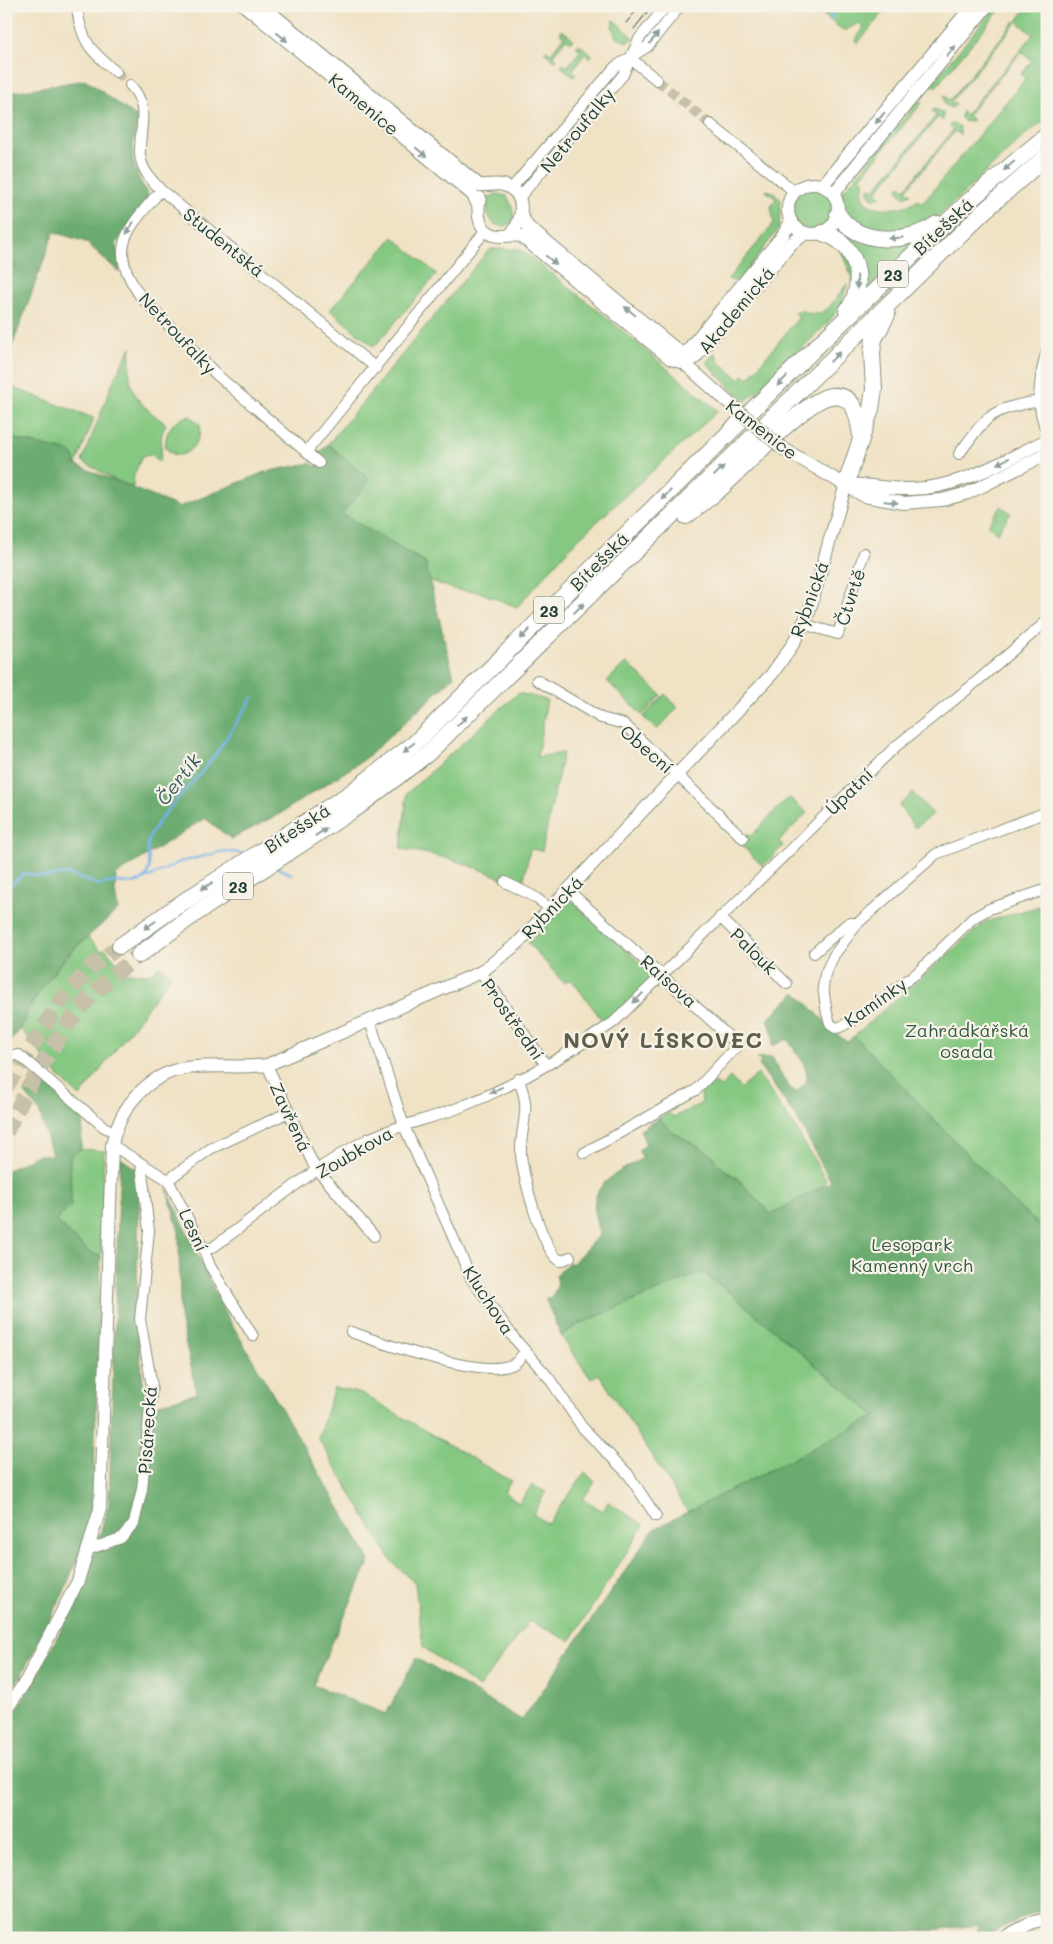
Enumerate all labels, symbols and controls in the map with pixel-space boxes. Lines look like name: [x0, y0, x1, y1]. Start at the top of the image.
one-way arrow: [276, 32, 289, 43]
one-way arrow: [648, 32, 659, 45]
one-way arrow: [945, 44, 956, 57]
street label: Kamenice: [324, 68, 404, 140]
street label: Netroufalky: [535, 83, 619, 177]
one-way arrow: [875, 112, 886, 124]
one-way arrow: [414, 147, 427, 158]
one-way arrow: [1003, 160, 1015, 171]
street label: Bítešská: [908, 192, 978, 260]
street label: Studentská: [178, 202, 270, 282]
one-way arrow: [126, 221, 135, 234]
one-way arrow: [888, 234, 904, 242]
one-way arrow: [545, 254, 557, 265]
road number: 23: [878, 260, 908, 288]
street label: Akademická: [692, 261, 780, 359]
one-way arrow: [853, 274, 861, 290]
street label: Netroufalky: [134, 287, 222, 379]
one-way arrow: [624, 305, 637, 316]
one-way arrow: [829, 351, 841, 363]
one-way arrow: [776, 375, 788, 387]
street label: Kamenice: [721, 393, 803, 465]
one-way arrow: [996, 457, 1010, 465]
one-way arrow: [713, 465, 725, 477]
one-way arrow: [660, 489, 672, 501]
one-way arrow: [883, 498, 899, 506]
street label: Bítešská: [564, 526, 634, 596]
street label: Rybnická: [784, 558, 834, 640]
street label: Čtvrtě: [830, 566, 870, 628]
road number: 23: [534, 596, 564, 624]
one-way arrow: [573, 602, 585, 614]
one-way arrow: [520, 628, 532, 640]
one-way arrow: [456, 715, 468, 727]
street label: Obecní: [615, 719, 679, 779]
one-way arrow: [403, 742, 416, 753]
water label: Čertík: [150, 747, 207, 810]
street label: Úpatní: [820, 762, 878, 820]
street label: Bítešská: [259, 798, 335, 858]
one-way arrow: [314, 827, 328, 837]
street label: Rybnická: [516, 870, 588, 944]
road number: 23: [223, 872, 253, 899]
one-way arrow: [201, 881, 214, 891]
one-way arrow: [143, 920, 157, 930]
street label: Palouk: [725, 922, 783, 980]
street label: Raisova: [636, 949, 702, 1013]
street label: Kamínky: [839, 972, 911, 1032]
street label: Prostřední: [476, 973, 550, 1065]
one-way arrow: [632, 992, 644, 1004]
park label: Zahrádkářská osada: [905, 1018, 1029, 1063]
district label: NOVÝ LÍSKOVEC: [563, 1025, 763, 1054]
street label: Zavřená: [264, 1078, 318, 1156]
one-way arrow: [489, 1086, 503, 1094]
street label: Zoubkova: [311, 1120, 397, 1184]
street label: Lesní: [174, 1205, 214, 1255]
park label: Lesopark Kamenný vrch: [851, 1232, 973, 1277]
street label: Kluchova: [458, 1261, 520, 1339]
street label: Pisárecká: [132, 1385, 162, 1475]

